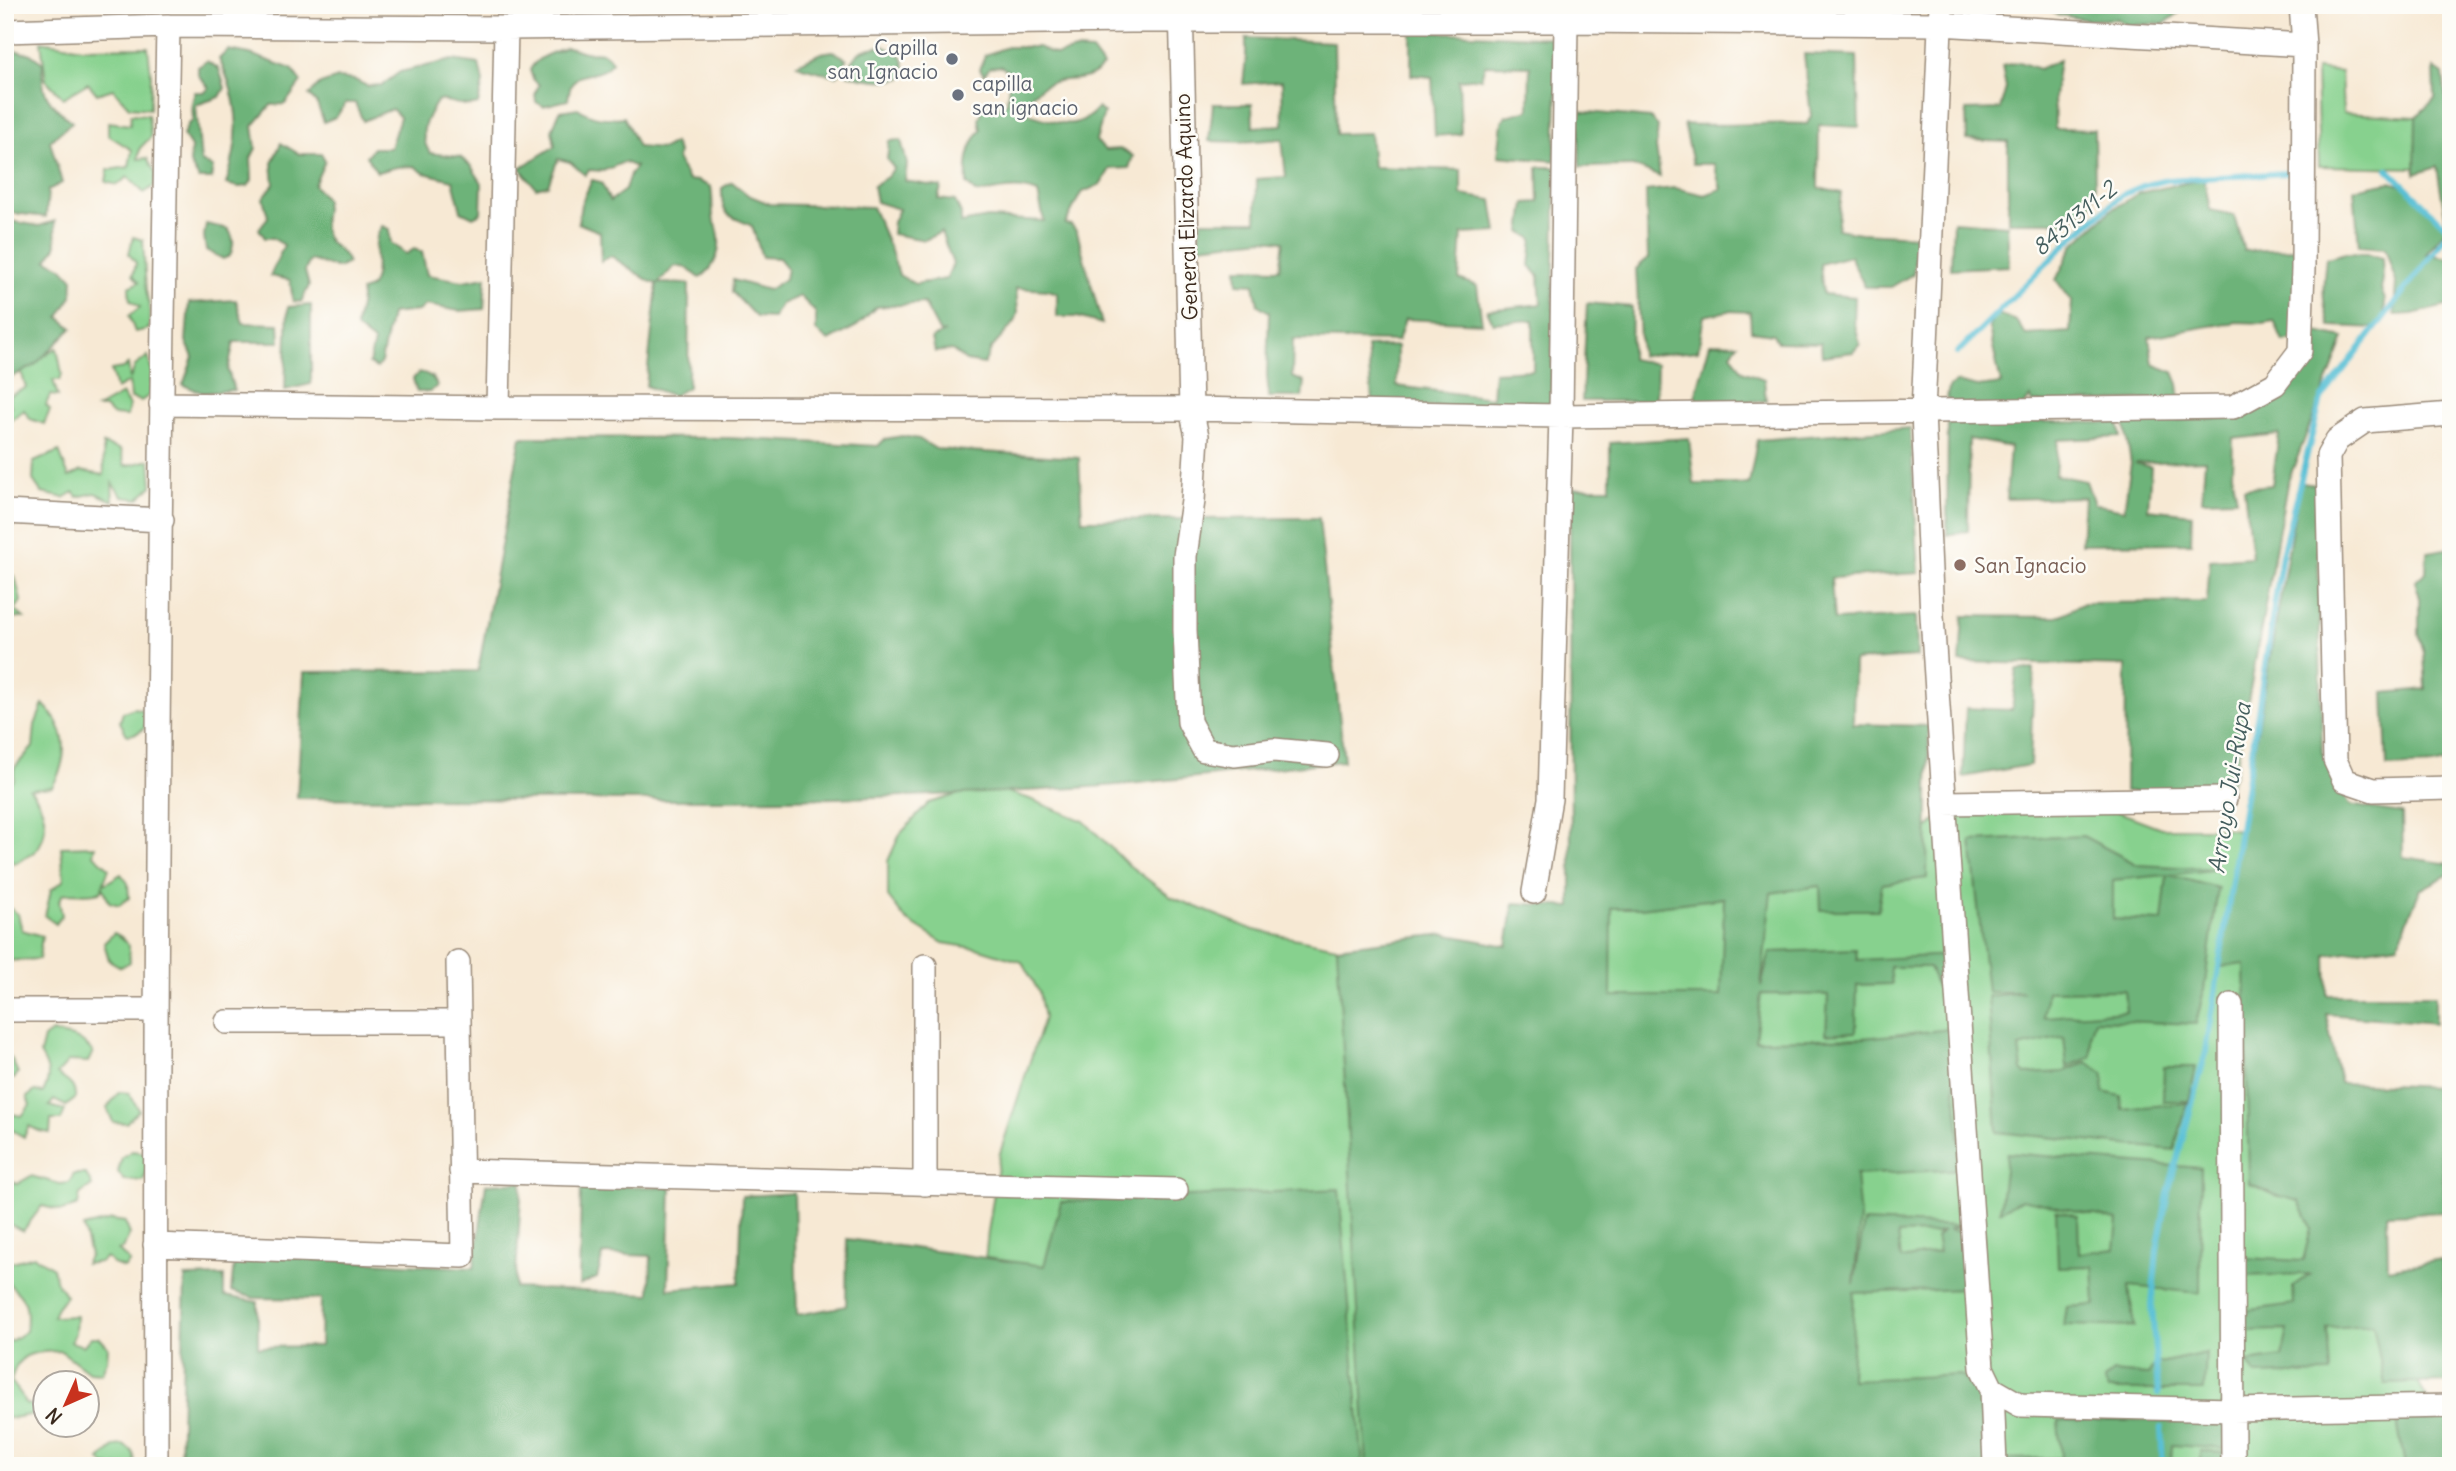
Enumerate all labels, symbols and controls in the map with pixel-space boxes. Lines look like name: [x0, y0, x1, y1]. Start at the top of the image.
place label: Capilla san Ignacio: [828, 34, 938, 85]
marker: Capilla san Ignacio: [944, 51, 960, 67]
place label: capilla san ignacio: [972, 70, 1078, 121]
marker: capilla san ignacio: [950, 87, 966, 103]
street label: General Elizardo Aquino: [1169, 93, 1203, 321]
water label: 8431311-2: [2026, 173, 2124, 262]
place label: San Ignacio: [1974, 552, 2087, 579]
marker: San Ignacio: [1952, 557, 1968, 573]
water label: Arroyo Jui-Rupa: [2201, 699, 2257, 875]
north arrow: [32, 1370, 102, 1440]
text: N: [41, 1403, 67, 1429]

